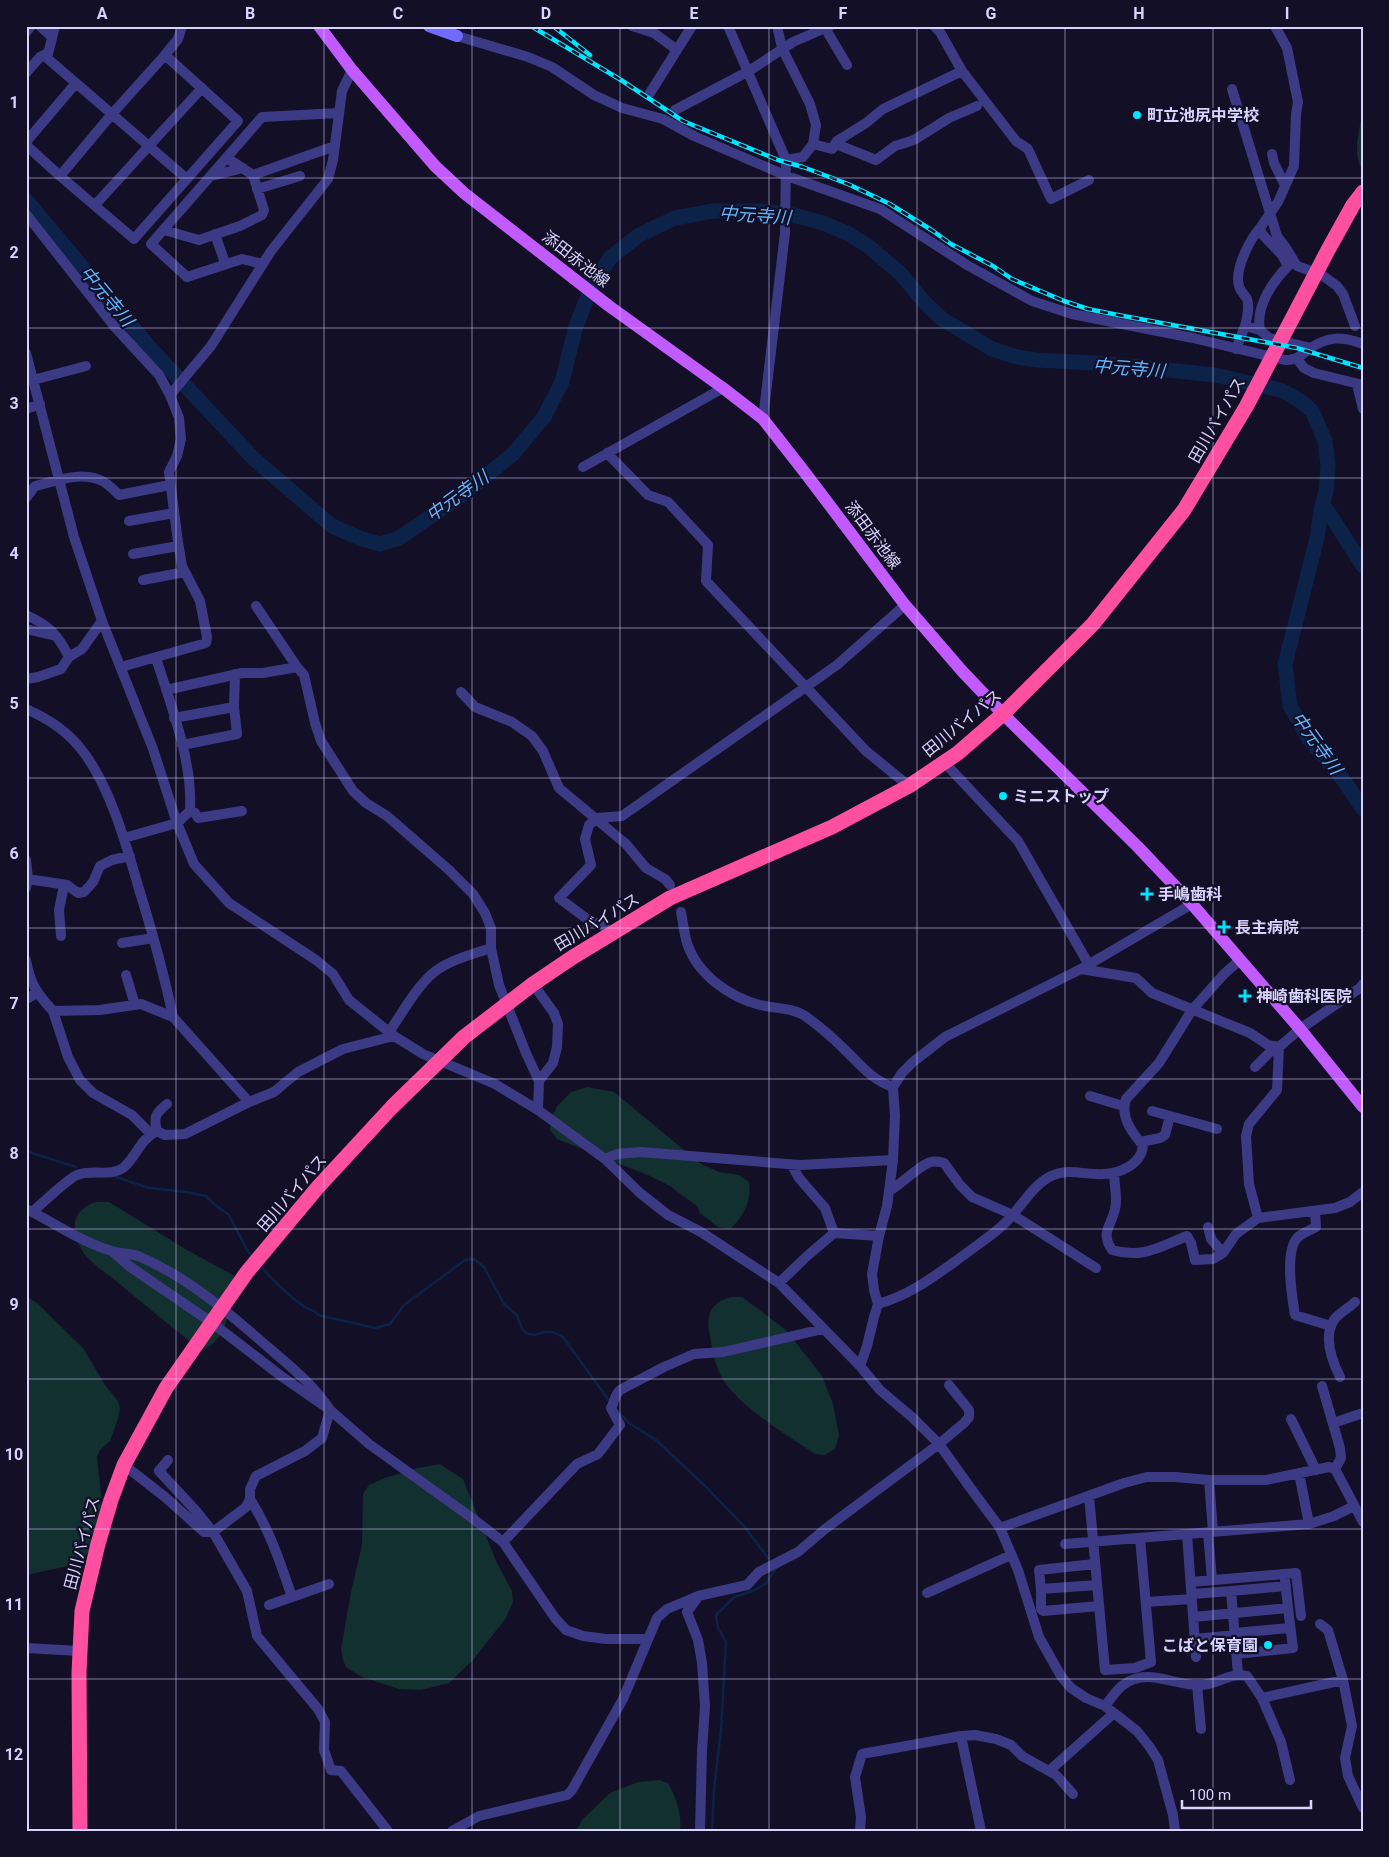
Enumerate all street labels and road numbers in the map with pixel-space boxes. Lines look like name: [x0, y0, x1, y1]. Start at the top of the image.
street label: 添田赤池線: [539, 227, 613, 291]
street label: 田川バイパス: [1185, 374, 1249, 466]
street label: 添田赤池線: [841, 497, 905, 573]
street label: 田川バイパス: [919, 686, 1005, 760]
street label: 田川バイパス: [551, 889, 643, 955]
street label: 田川バイパス: [253, 1151, 331, 1235]
street label: 田川バイパス: [60, 1494, 104, 1592]

